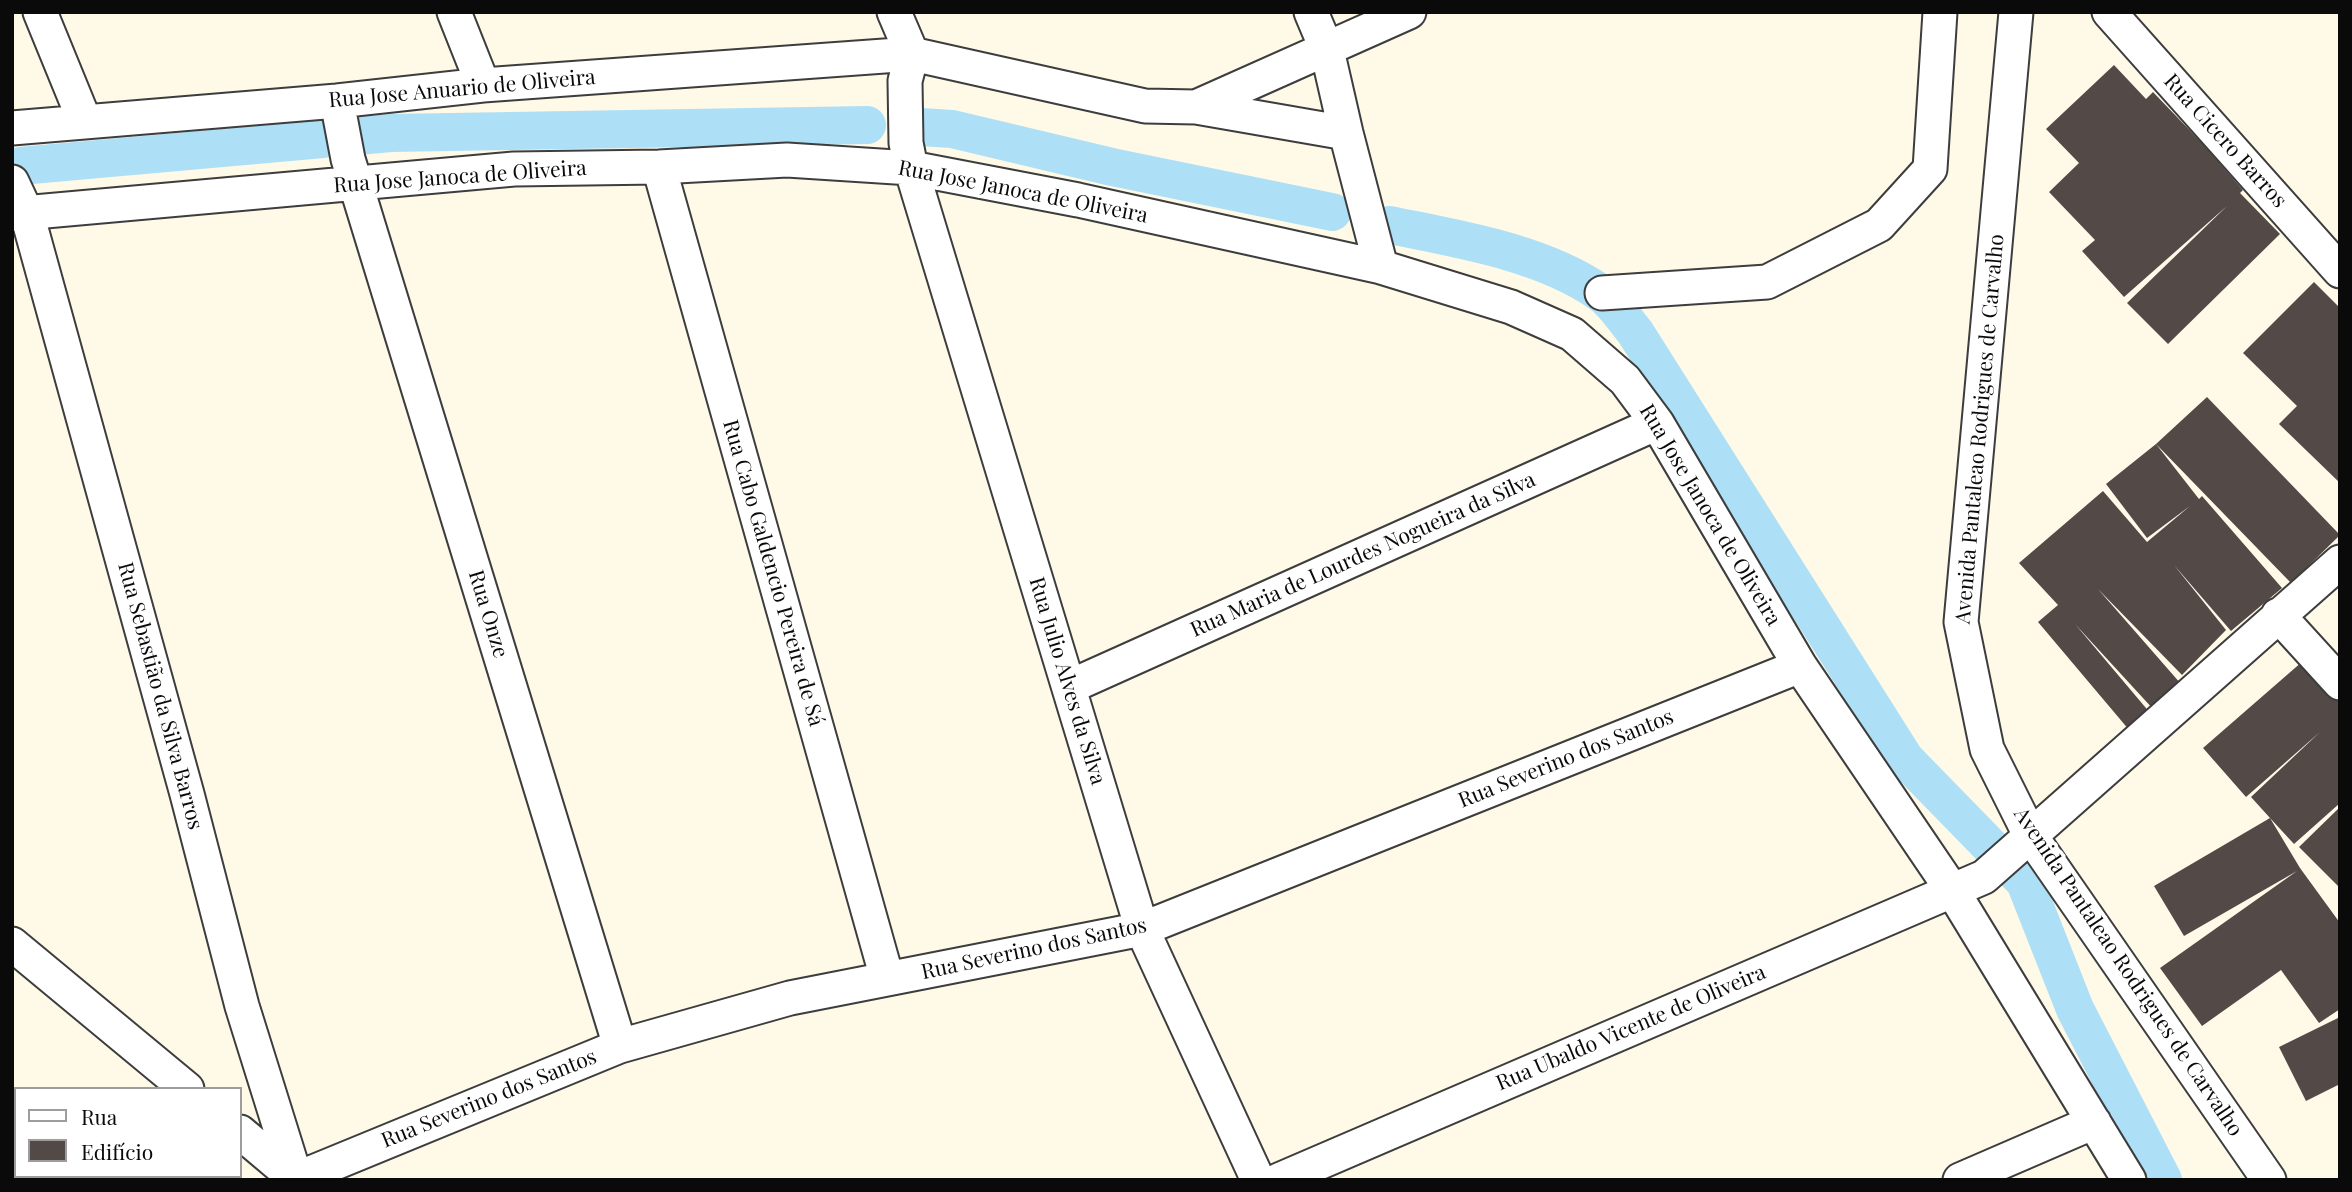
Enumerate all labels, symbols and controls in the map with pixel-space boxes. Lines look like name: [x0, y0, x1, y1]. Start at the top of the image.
street label: Rua Jose Anuario de Oliveira: [328, 65, 596, 113]
street label: Rua Cicero Barros: [2158, 69, 2292, 213]
street label: Rua Jose Janoca de Oliveira: [896, 155, 1150, 229]
street label: Rua Jose Janoca de Oliveira: [333, 156, 587, 198]
street label: Avenida Pantaleao Rodrigues de Carvalho: [1950, 233, 2010, 625]
street label: Rua Jose Janoca de Oliveira: [1634, 400, 1786, 630]
street label: Rua Cabo Galdencio Pereira de Sá: [717, 417, 829, 729]
street label: Rua Maria de Lourdes Nogueira da Silva: [1187, 467, 1539, 643]
street label: Rua Sebastião da Silva Barros: [112, 560, 208, 832]
street label: Rua Onze: [463, 567, 513, 661]
street label: Rua Julio Alves da Silva: [1023, 574, 1111, 788]
street label: Rua Severino dos Santos: [1455, 704, 1677, 814]
street label: Avenida Pantaleao Rodrigues de Carvalho: [2008, 803, 2248, 1141]
street label: Rua Severino dos Santos: [919, 913, 1149, 985]
street label: Rua Ubaldo Vicente de Oliveira: [1492, 960, 1770, 1096]
street label: Rua Severino dos Santos: [378, 1044, 600, 1154]
legend: [14, 1087, 242, 1178]
text: Rua: [81, 1102, 117, 1130]
text: Edifício: [81, 1137, 153, 1165]

